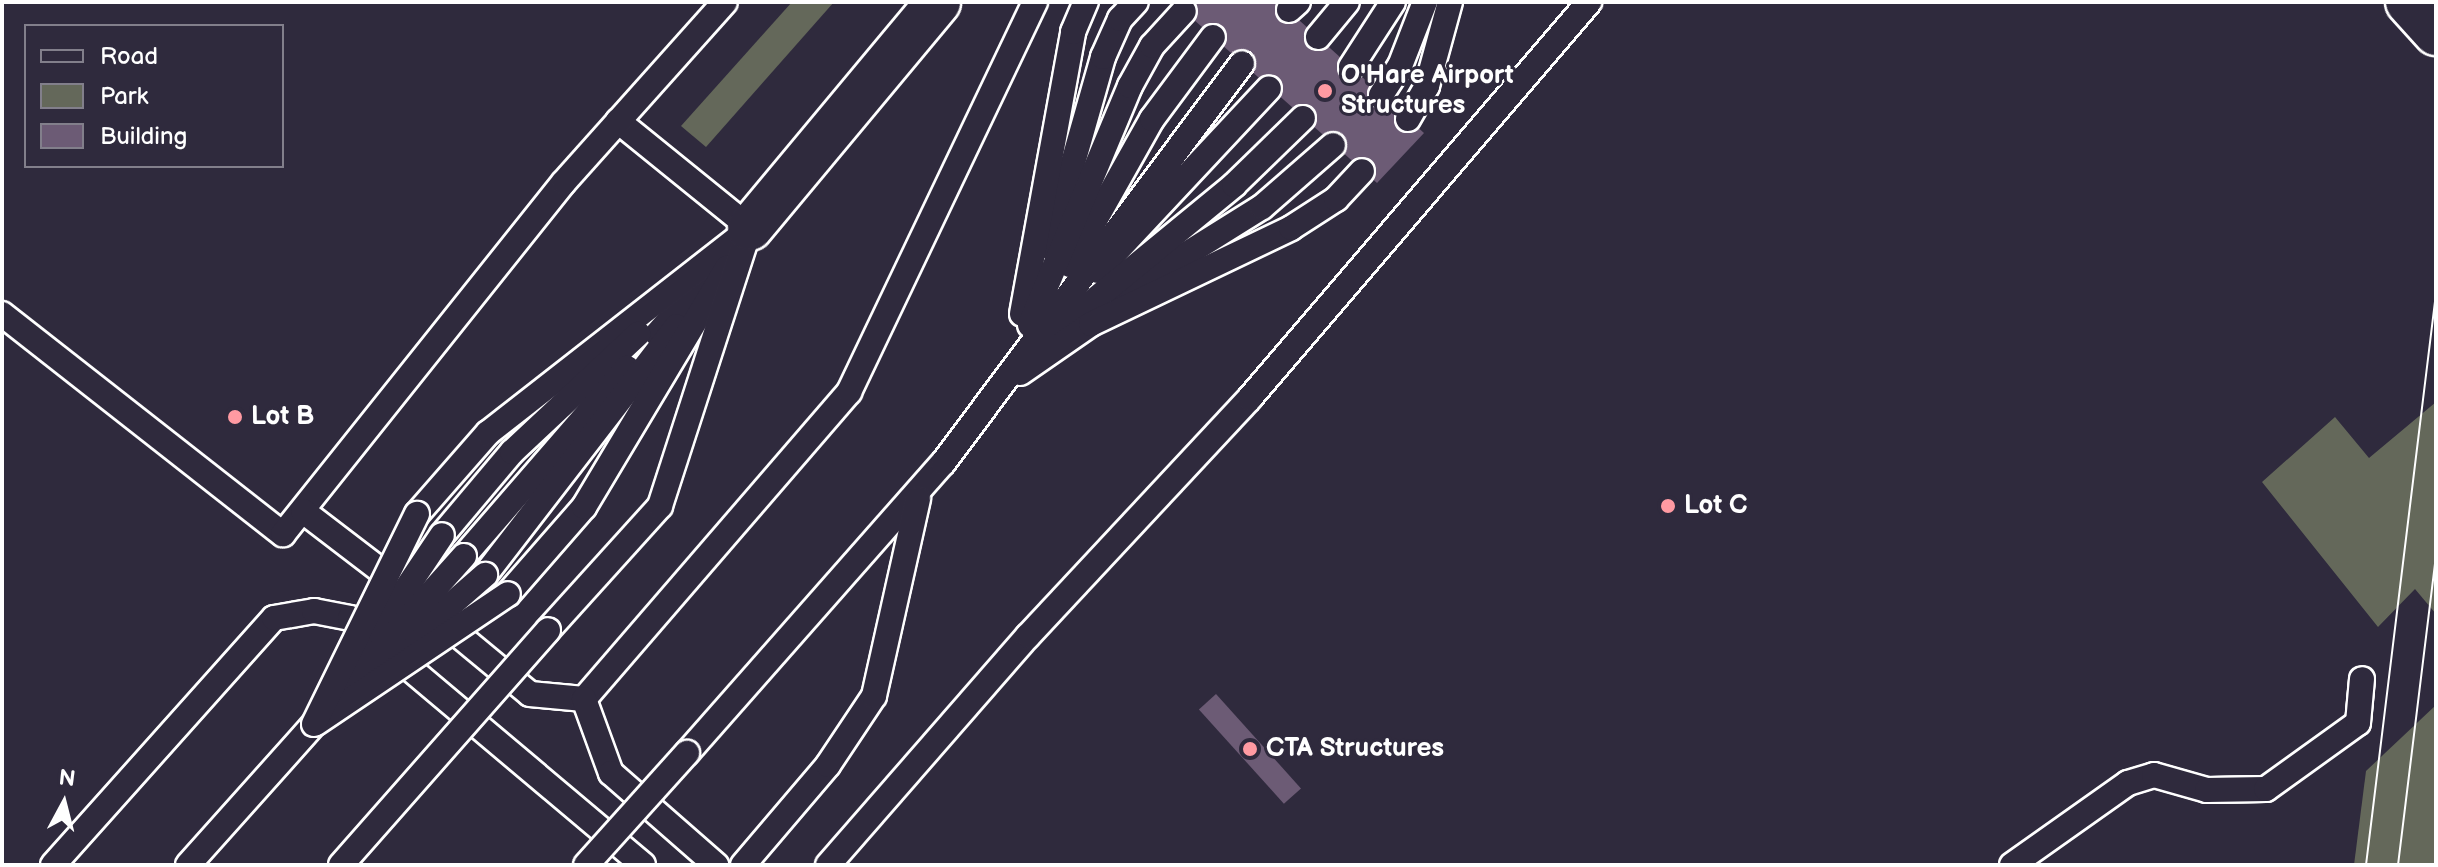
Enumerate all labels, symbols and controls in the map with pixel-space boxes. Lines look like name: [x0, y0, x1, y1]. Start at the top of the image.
legend: [24, 24, 284, 168]
text: Road: [100, 42, 158, 71]
place label: O'Hare Airport Structures: [1341, 60, 1514, 122]
text: Park: [100, 82, 148, 111]
marker: O'Hare Airport Structures: [1316, 82, 1334, 100]
text: Building: [100, 122, 187, 151]
place label: Lot B: [251, 401, 314, 433]
marker: Lot B: [226, 408, 244, 426]
place label: Lot C: [1684, 490, 1748, 522]
marker: Lot C: [1659, 497, 1677, 515]
place label: CTA Structures: [1266, 733, 1444, 765]
marker: CTA Structures: [1241, 740, 1259, 758]
north arrow: [24, 763, 104, 843]
text: N: [57, 764, 77, 793]

